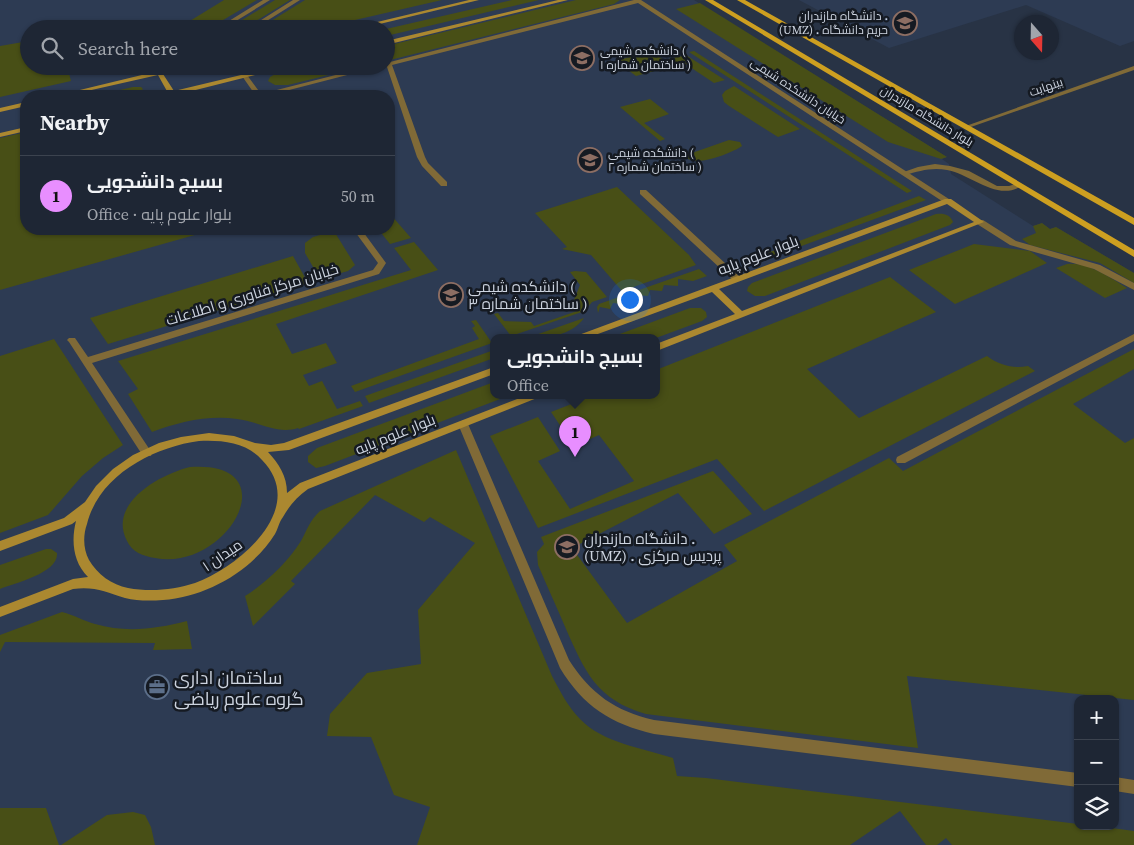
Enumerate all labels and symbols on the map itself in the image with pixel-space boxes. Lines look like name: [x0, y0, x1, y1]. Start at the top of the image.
place label: دانشگاه مازندران . (UMZ) . حریم دانشگاه: [779, 8, 888, 38]
school or university icon: دانشگاه مازندران . (UMZ) . حریم دانشگاه: [892, 10, 918, 36]
north arrow: [1014, 15, 1059, 60]
place label: دانشکده شیمی ( ساختمان شماره ۱ ): [600, 43, 691, 73]
school or university icon: دانشکده شیمی ( ساختمان شماره ۱ ): [569, 45, 595, 71]
street label: خیابان دانشکده شیمی: [747, 54, 849, 128]
street label: بینهایت: [1027, 74, 1065, 100]
street label: بلوار دانشگاه مازندران: [878, 82, 976, 150]
place label: دانشکده شیمی ( ساختمان شماره ۲ ): [608, 145, 702, 175]
school or university icon: دانشکده شیمی ( ساختمان شماره ۲ ): [577, 147, 603, 173]
street label: بلوار علوم پایه: [715, 230, 801, 280]
street label: خیابان مرکز فناوری و اطلاعات: [163, 258, 341, 330]
place label: دانشکده شیمی ( ساختمان شماره ۳ ): [468, 276, 588, 314]
school or university icon: دانشکده شیمی ( ساختمان شماره ۳ ): [438, 282, 464, 308]
your location: [617, 287, 643, 313]
street label: بلوار علوم پایه: [352, 408, 438, 460]
pin: 1: [559, 416, 591, 457]
place label: دانشگاه مازندران . (UMZ) . پردیس مرکزی: [584, 528, 722, 566]
street label: میدان ۱: [198, 534, 246, 576]
school or university icon: دانشگاه مازندران . (UMZ) . پردیس مرکزی: [554, 534, 580, 560]
place label: ساختمان اداری گروه علوم ریاضی: [174, 665, 304, 711]
office icon: ساختمان اداری گروه علوم ریاضی: [144, 674, 170, 700]

